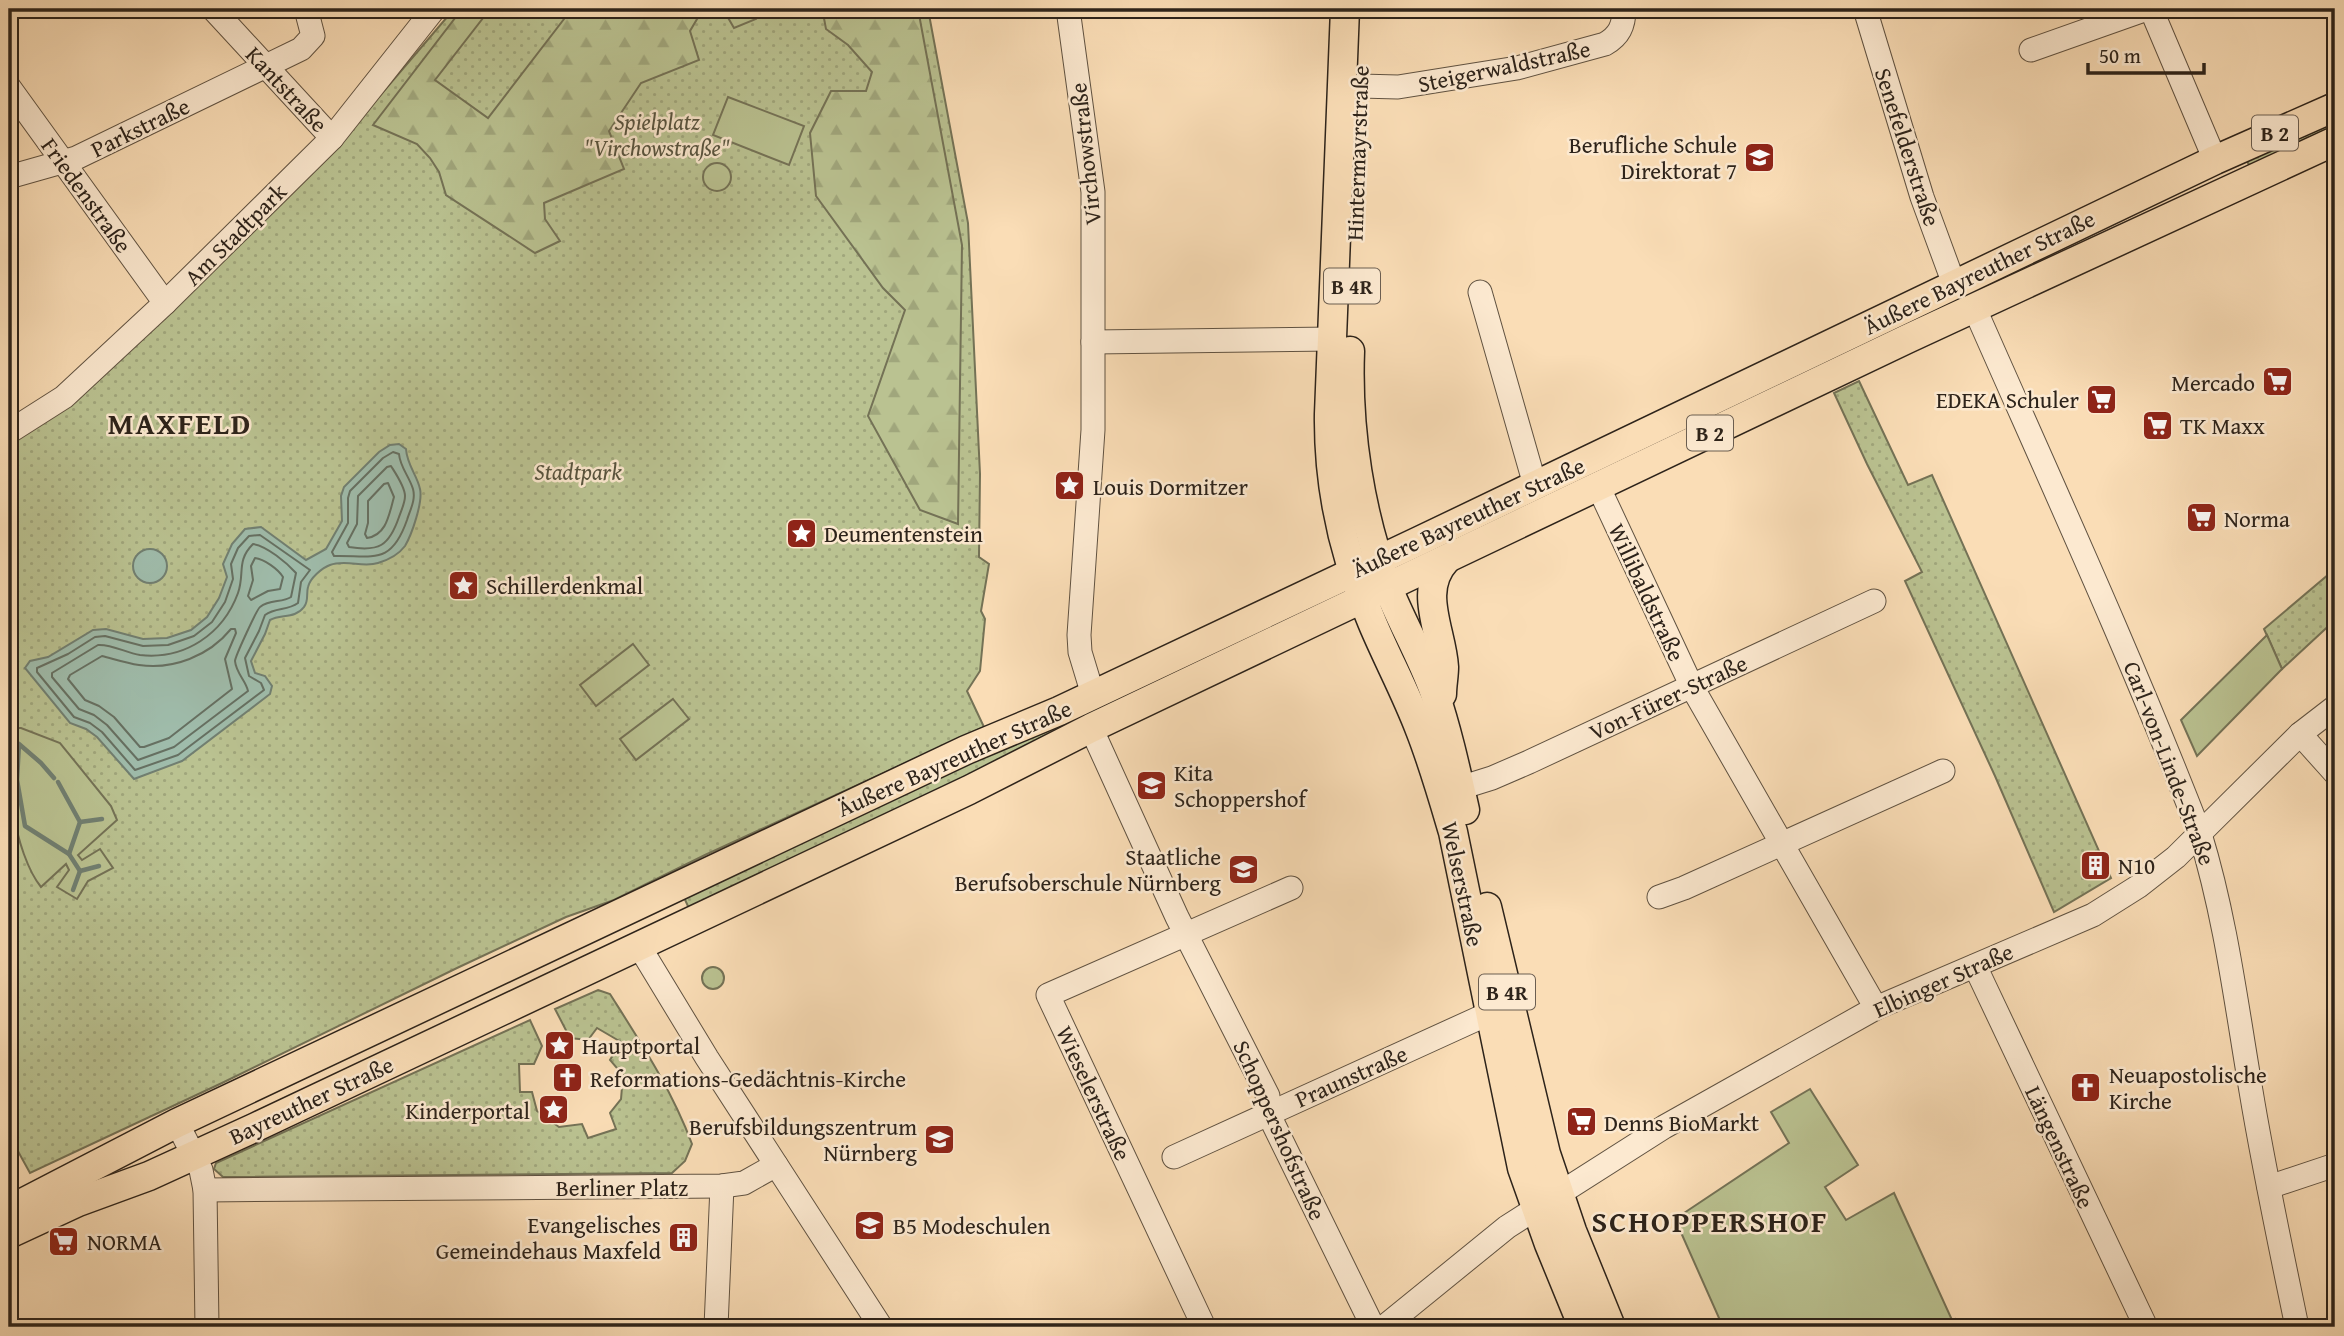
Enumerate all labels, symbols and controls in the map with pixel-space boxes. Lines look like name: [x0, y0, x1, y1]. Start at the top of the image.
street label: Steigerwaldstraße: [1415, 32, 1593, 100]
scale bar: [2088, 32, 2204, 76]
street label: Kantstraße: [238, 39, 336, 139]
text: 50 m: [2099, 40, 2141, 71]
street label: Senefelderstraße: [1867, 64, 1949, 230]
street label: Hintermayrstraße: [1337, 65, 1377, 241]
street label: Virchowstraße: [1061, 81, 1109, 227]
street label: Parkstraße: [85, 89, 195, 165]
park label: Spielplatz "Virchowstraße": [584, 105, 730, 164]
road number: B 2: [2252, 116, 2298, 150]
place label: Berufliche Schule Direktorat 7: [1569, 128, 1737, 187]
street label: Friedenstraße: [34, 130, 140, 260]
school or university icon: Berufliche Schule Direktorat 7: [1743, 140, 1777, 174]
street label: Am Stadtpark: [176, 175, 294, 293]
street label: Äußere Bayreuther Straße: [1858, 202, 2100, 342]
road number: B 4R: [1324, 268, 1380, 304]
supermarket icon: Mercado: [2261, 365, 2295, 399]
place label: Mercado: [2171, 366, 2255, 399]
supermarket icon: EDEKA Schuler: [2085, 382, 2119, 416]
place label: EDEKA Schuler: [1936, 383, 2080, 416]
district label: MAXFELD: [108, 401, 252, 445]
supermarket icon: TK Maxx: [2140, 408, 2174, 442]
place label: TK Maxx: [2180, 409, 2265, 442]
road number: B 2: [1687, 416, 1733, 450]
street label: Äußere Bayreuther Straße: [1346, 448, 1590, 586]
park label: Stadtpark: [534, 455, 622, 488]
place icon: Louis Dormitzer: [1053, 469, 1087, 503]
place label: Louis Dormitzer: [1093, 470, 1248, 503]
supermarket icon: Norma: [2184, 501, 2218, 535]
place label: Norma: [2224, 502, 2290, 535]
place icon: Deumentenstein: [784, 516, 818, 550]
place label: Deumentenstein: [824, 517, 983, 550]
street label: Willibaldstraße: [1601, 518, 1693, 666]
place icon: Schillerdenkmal: [446, 568, 480, 602]
place label: Schillerdenkmal: [486, 569, 643, 602]
street label: Von-Fürer-Straße: [1584, 646, 1752, 748]
street label: Carl-von-Linde-Straße: [2116, 656, 2224, 870]
street label: Äußere Bayreuther Straße: [831, 691, 1077, 825]
place label: Kita Schoppershof: [1174, 756, 1309, 815]
school or university icon: Kita Schoppershof: [1134, 768, 1168, 802]
street label: Welserstraße: [1434, 818, 1492, 950]
place label: Staatliche Berufsoberschule Nürnberg: [955, 840, 1222, 899]
building icon: N10: [2078, 848, 2112, 882]
place label: N10: [2118, 849, 2155, 882]
school or university icon: Staatliche Berufsoberschule Nürnberg: [1227, 852, 1261, 886]
street label: Elbinger Straße: [1868, 934, 2018, 1026]
road number: B 4R: [1479, 974, 1535, 1010]
street label: Wieselerstraße: [1048, 1020, 1140, 1166]
place icon: Hauptportal: [542, 1028, 576, 1062]
place label: Hauptportal: [582, 1029, 700, 1062]
street label: Schoppershofstraße: [1226, 1035, 1334, 1225]
street label: Praunstraße: [1290, 1037, 1412, 1115]
street label: Bayreuther Straße: [223, 1047, 399, 1153]
place label: Neuapostolische Kirche: [2109, 1058, 2267, 1117]
church icon: Reformations-Gedächtnis-Kirche: [550, 1061, 584, 1095]
place label: Reformations-Gedächtnis-Kirche: [590, 1062, 906, 1095]
church icon: Neuapostolische Kirche: [2069, 1070, 2103, 1104]
street label: Längenstraße: [2017, 1080, 2103, 1214]
place icon: Kinderportal: [536, 1093, 570, 1127]
place label: Kinderportal: [405, 1094, 530, 1127]
supermarket icon: Denns BioMarkt: [1564, 1105, 1598, 1139]
place label: Denns BioMarkt: [1604, 1106, 1759, 1139]
place label: Berufsbildungszentrum Nürnberg: [689, 1110, 918, 1169]
school or university icon: Berufsbildungszentrum Nürnberg: [923, 1122, 957, 1156]
street label: Berliner Platz: [556, 1171, 688, 1204]
district label: SCHOPPERSHOF: [1592, 1199, 1828, 1243]
place label: Evangelisches Gemeindehaus Maxfeld: [436, 1208, 662, 1267]
school or university icon: B5 Modeschulen: [853, 1208, 887, 1242]
place label: B5 Modeschulen: [893, 1209, 1050, 1242]
building icon: Evangelisches Gemeindehaus Maxfeld: [667, 1220, 701, 1254]
supermarket icon: NORMA: [47, 1224, 81, 1258]
place label: NORMA: [87, 1225, 162, 1258]

